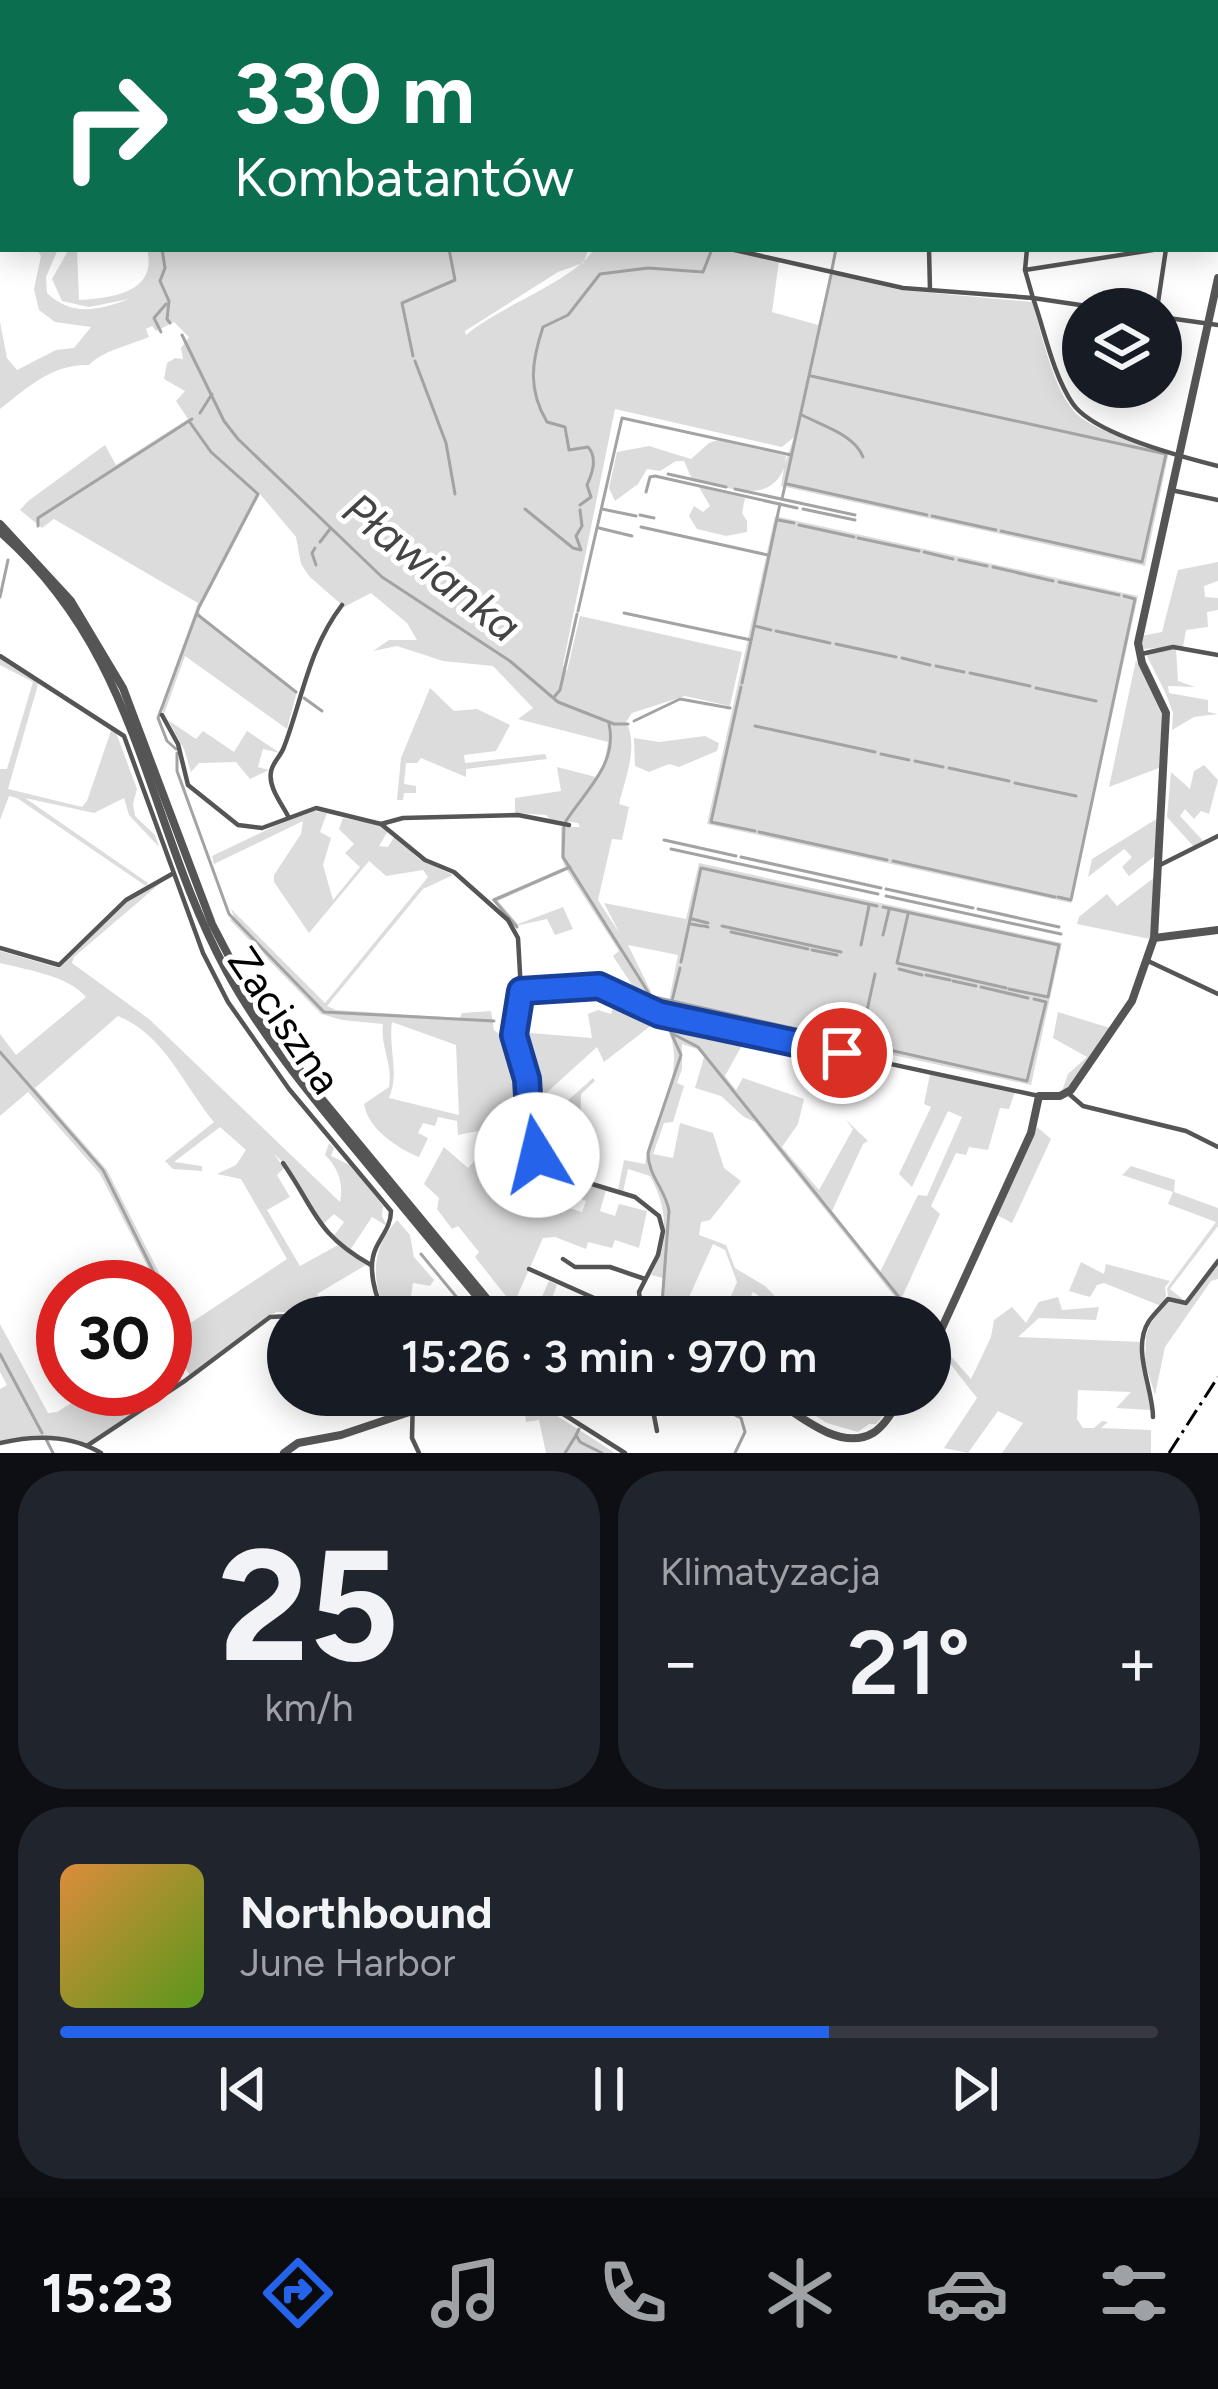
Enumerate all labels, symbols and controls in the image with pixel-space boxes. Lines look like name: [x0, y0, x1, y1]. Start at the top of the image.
text: 330 m: [234, 43, 475, 144]
icon: right: [36, 48, 192, 204]
text: Kombatantów: [234, 145, 574, 210]
map controls: [1062, 288, 1182, 408]
button: layers: [1062, 288, 1182, 408]
water label: Pławianka: [333, 481, 531, 653]
street label: Zaciszna: [217, 937, 352, 1103]
pin: [791, 1002, 893, 1104]
icon: arrive: [809, 1020, 875, 1086]
position arrow: [474, 1092, 600, 1218]
speed limit sign: 30: [36, 1260, 192, 1416]
text: 15:26 · 3 min · 970 m: [401, 1329, 817, 1383]
text: 25: [219, 1512, 399, 1699]
text: Klimatyzacja: [660, 1548, 880, 1595]
text: 21°: [848, 1608, 970, 1717]
text: −: [660, 1622, 701, 1702]
text: +: [1117, 1622, 1158, 1702]
text: km/h: [264, 1684, 354, 1731]
text: Northbound: [240, 1885, 493, 1939]
text: June Harbor: [240, 1939, 456, 1986]
icon: previous: [210, 2056, 276, 2122]
icon: pause: [576, 2056, 642, 2122]
icon: next: [942, 2056, 1008, 2122]
icon: directions: [256, 2251, 340, 2335]
icon: music: [424, 2251, 508, 2335]
icon: phone: [591, 2251, 675, 2335]
icon: climate: [758, 2251, 842, 2335]
icon: car: [925, 2251, 1009, 2335]
icon: filters: [1092, 2251, 1176, 2335]
text: 15:23: [42, 2261, 173, 2326]

